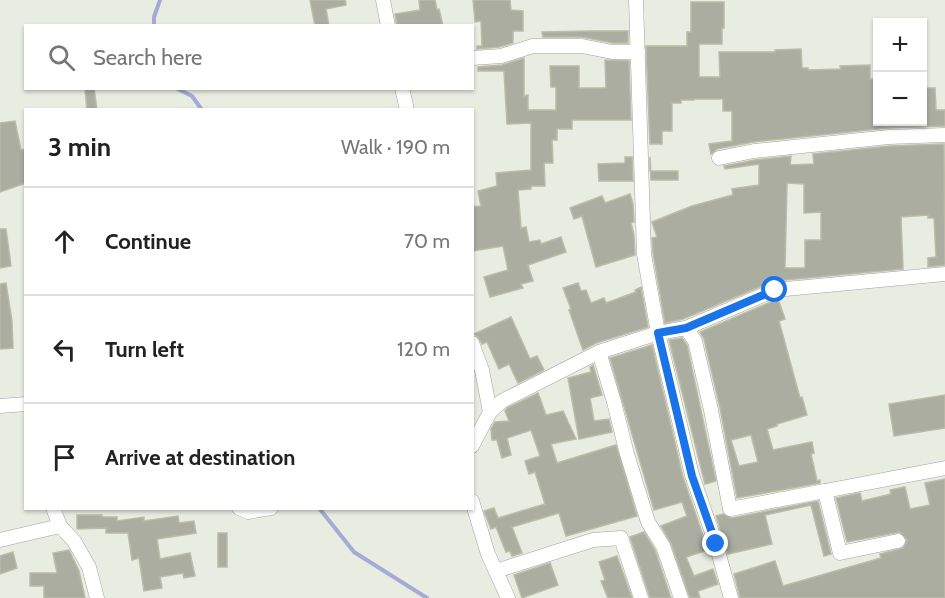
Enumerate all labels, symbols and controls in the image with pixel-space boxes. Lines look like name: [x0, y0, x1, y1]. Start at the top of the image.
map controls: [873, 18, 927, 126]
button: +: [873, 18, 927, 72]
search box: [24, 24, 474, 90]
icon: search: [45, 41, 78, 74]
text: Search here: [93, 44, 202, 71]
button: −: [873, 72, 927, 126]
text: 3 min: [48, 131, 111, 163]
text: Walk · 190 m: [341, 135, 450, 159]
icon: ahead: [48, 225, 81, 258]
text: Continue: [105, 228, 191, 255]
text: 70 m: [404, 229, 450, 253]
route start: [761, 276, 787, 302]
icon: left: [48, 333, 81, 366]
text: Turn left: [105, 336, 184, 363]
text: 120 m: [397, 337, 450, 361]
icon: arrive: [48, 441, 81, 474]
text: Arrive at destination: [105, 444, 295, 471]
route end: [702, 530, 728, 556]

